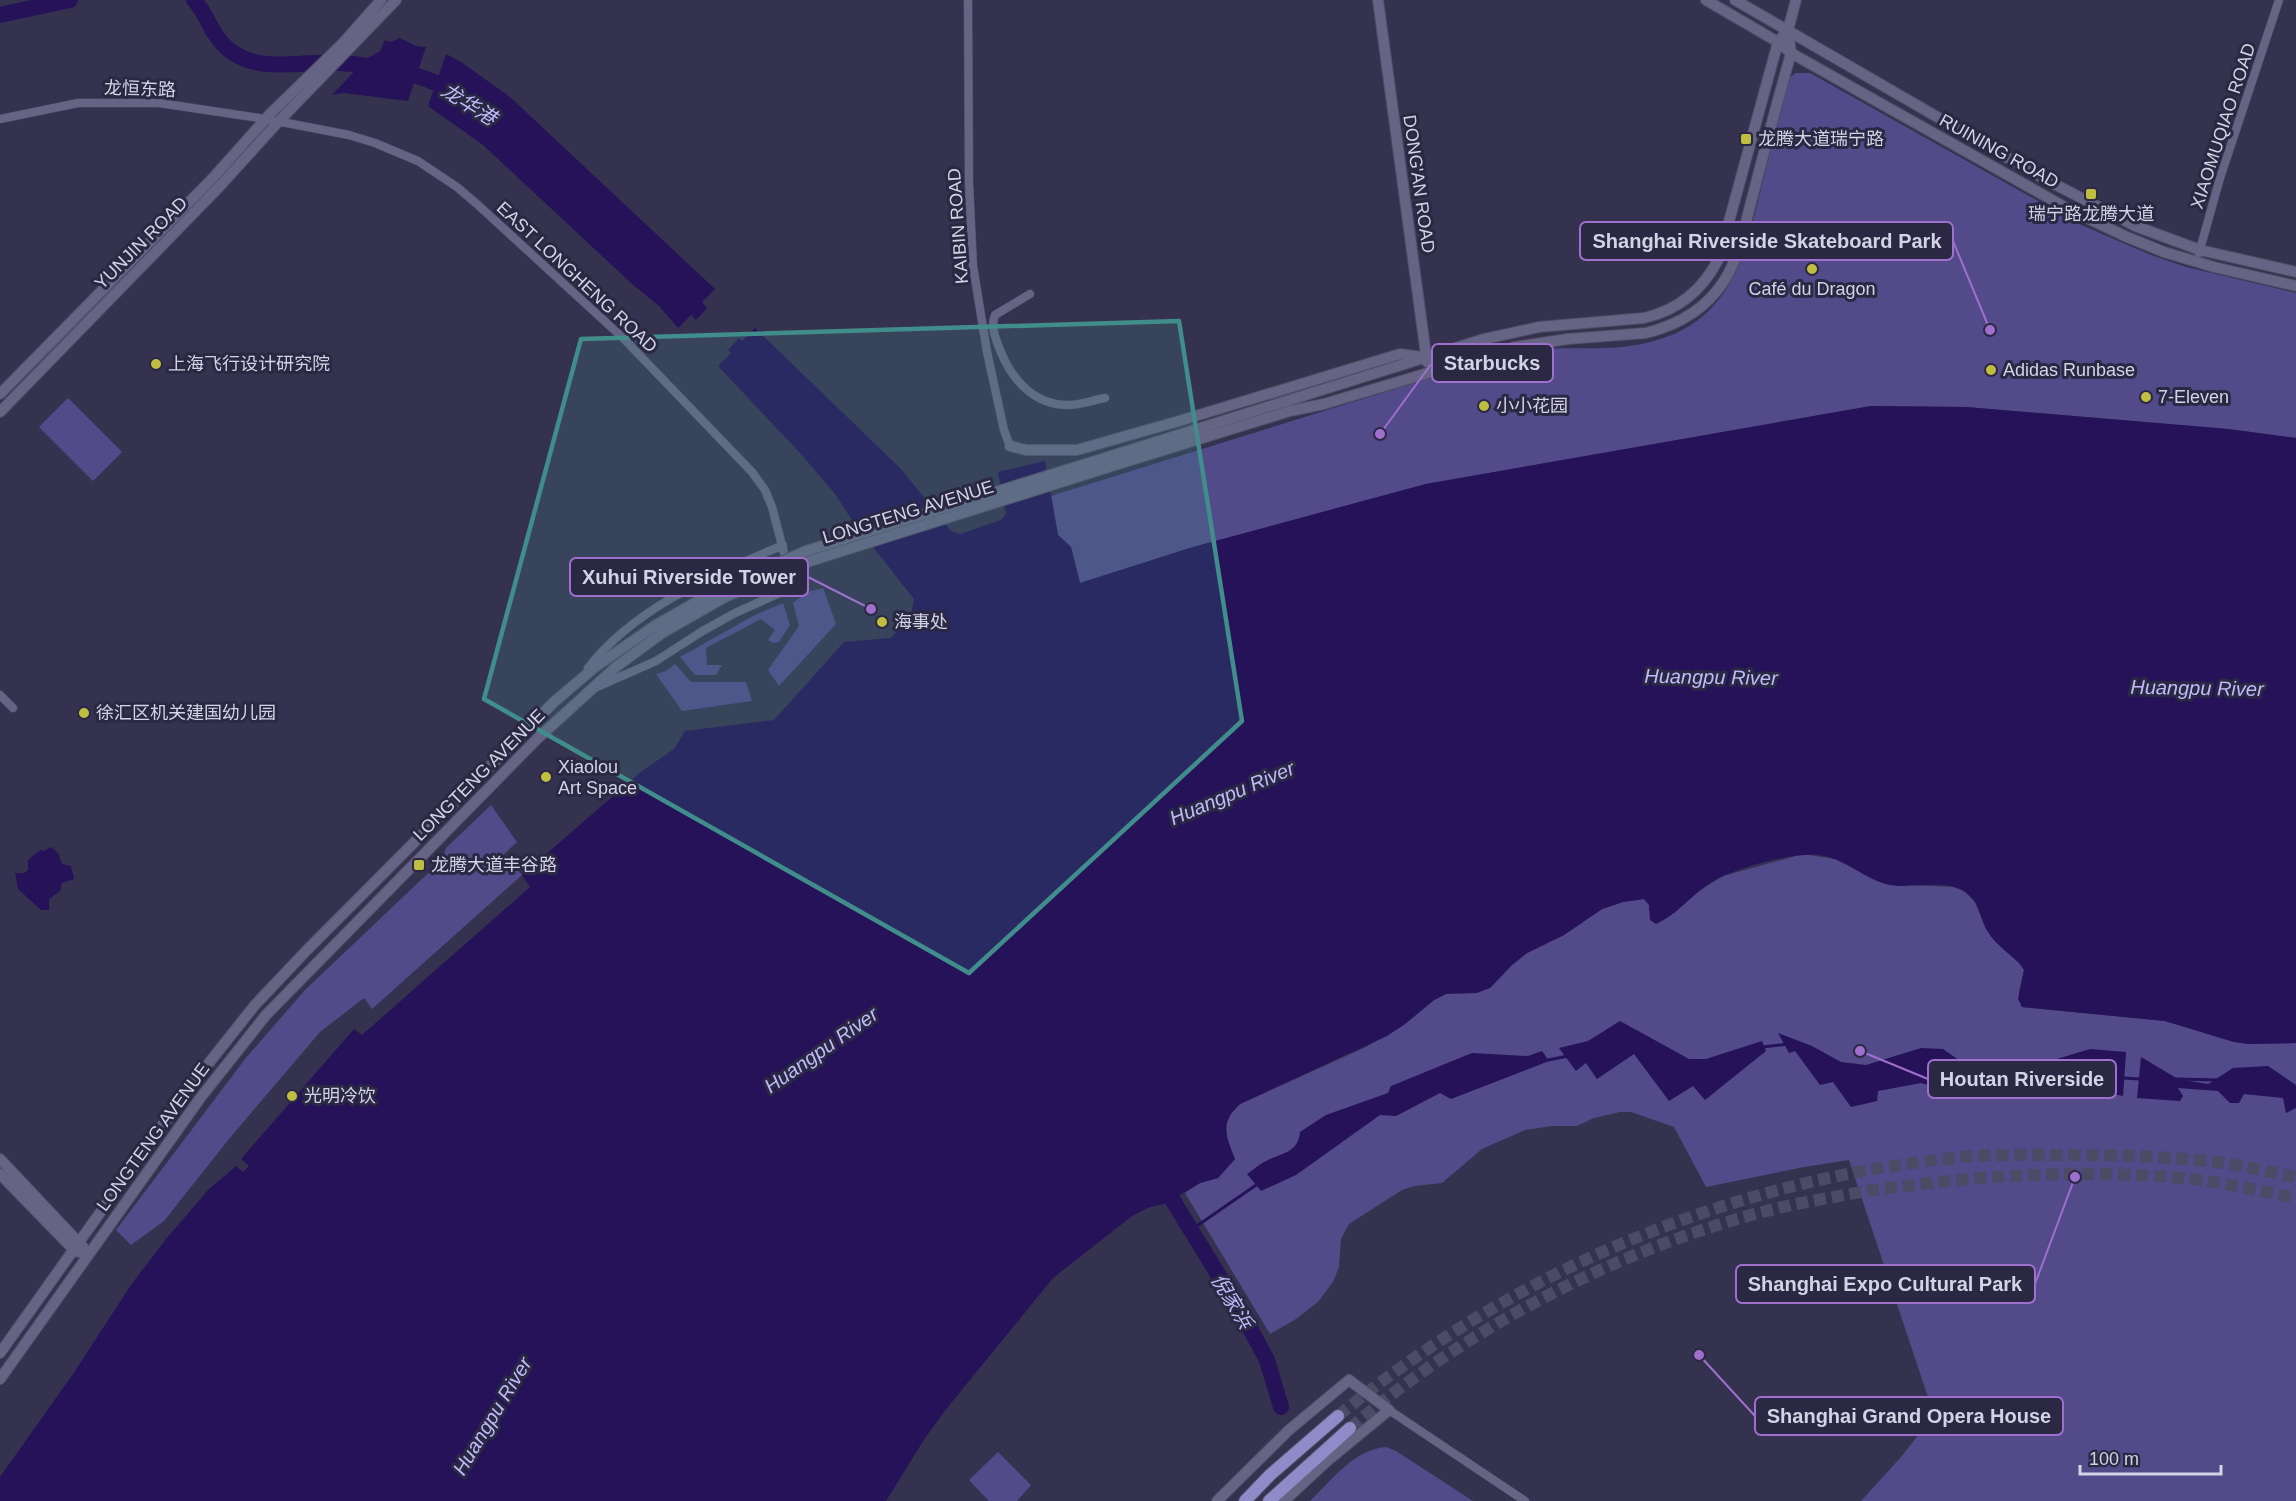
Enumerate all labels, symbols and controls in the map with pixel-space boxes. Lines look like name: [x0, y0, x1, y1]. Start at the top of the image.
street label: XIAOMUQIAO ROAD: [2187, 41, 2259, 211]
street label: 龙恒东路: [104, 78, 176, 100]
water label: 龙华港: [438, 79, 503, 131]
street label: RUINING ROAD: [1936, 110, 2062, 192]
street label: DONG'AN ROAD: [1399, 114, 1439, 254]
place label: 龙腾大道瑞宁路: [1758, 129, 1884, 149]
marker: 龙腾大道瑞宁路: [1739, 132, 1753, 146]
street label: KAIBIN ROAD: [944, 167, 972, 285]
marker: 瑞宁路龙腾大道: [2084, 187, 2098, 201]
street label: YUNJIN ROAD: [91, 193, 191, 293]
street label: EAST LONGHENG ROAD: [493, 197, 661, 357]
place label: 瑞宁路龙腾大道: [2028, 204, 2154, 224]
callout: Shanghai Riverside Skateboard Park: [1580, 222, 1953, 260]
text: Shanghai Riverside Skateboard Park: [1592, 230, 1942, 252]
marker: Café du Dragon: [1805, 262, 1819, 276]
place label: Café du Dragon: [1748, 279, 1876, 299]
callout: Starbucks: [1432, 344, 1553, 382]
text: Starbucks: [1444, 352, 1540, 374]
place label: 上海飞行设计研究院: [168, 354, 330, 374]
marker: 上海飞行设计研究院: [149, 357, 163, 371]
place label: Adidas Runbase: [2003, 360, 2135, 380]
marker: Adidas Runbase: [1984, 363, 1998, 377]
place label: 7-Eleven: [2158, 387, 2229, 407]
marker: 7-Eleven: [2139, 390, 2153, 404]
place label: 小小花园: [1496, 396, 1568, 416]
marker: 小小花园: [1477, 399, 1491, 413]
street label: LONGTENG AVENUE: [820, 476, 996, 548]
callout: Xuhui Riverside Tower: [570, 558, 808, 596]
text: Xuhui Riverside Tower: [582, 566, 796, 588]
place label: 海事处: [894, 612, 948, 632]
marker: 海事处: [875, 615, 889, 629]
water label: Huangpu River: [1644, 665, 1779, 689]
water label: Huangpu River: [2130, 676, 2265, 700]
place label: 徐汇区机关建国幼儿园: [96, 703, 276, 723]
street label: LONGTENG AVENUE: [409, 705, 549, 845]
marker: 徐汇区机关建国幼儿园: [77, 706, 91, 720]
water label: Huangpu River: [1166, 756, 1299, 829]
place label: Xiaolou Art Space: [558, 757, 637, 798]
marker: Xiaolou Art Space: [539, 770, 553, 784]
place label: 龙腾大道丰谷路: [431, 855, 557, 875]
marker: 龙腾大道丰谷路: [412, 858, 426, 872]
water label: Huangpu River: [760, 1002, 883, 1097]
street label: LONGTENG AVENUE: [93, 1059, 213, 1215]
callout: Houtan Riverside: [1928, 1060, 2116, 1098]
text: Houtan Riverside: [1940, 1068, 2104, 1090]
place label: 光明冷饮: [304, 1086, 376, 1106]
marker: 光明冷饮: [285, 1089, 299, 1103]
callout: Shanghai Expo Cultural Park: [1736, 1265, 2035, 1303]
water label: 倪家浜: [1207, 1270, 1258, 1334]
text: Shanghai Expo Cultural Park: [1748, 1273, 2023, 1295]
water label: Huangpu River: [448, 1352, 536, 1479]
callout: Shanghai Grand Opera House: [1755, 1397, 2063, 1435]
text: Shanghai Grand Opera House: [1767, 1405, 2051, 1427]
scale bar: [2080, 1438, 2221, 1476]
text: 100 m: [2089, 1449, 2139, 1469]

